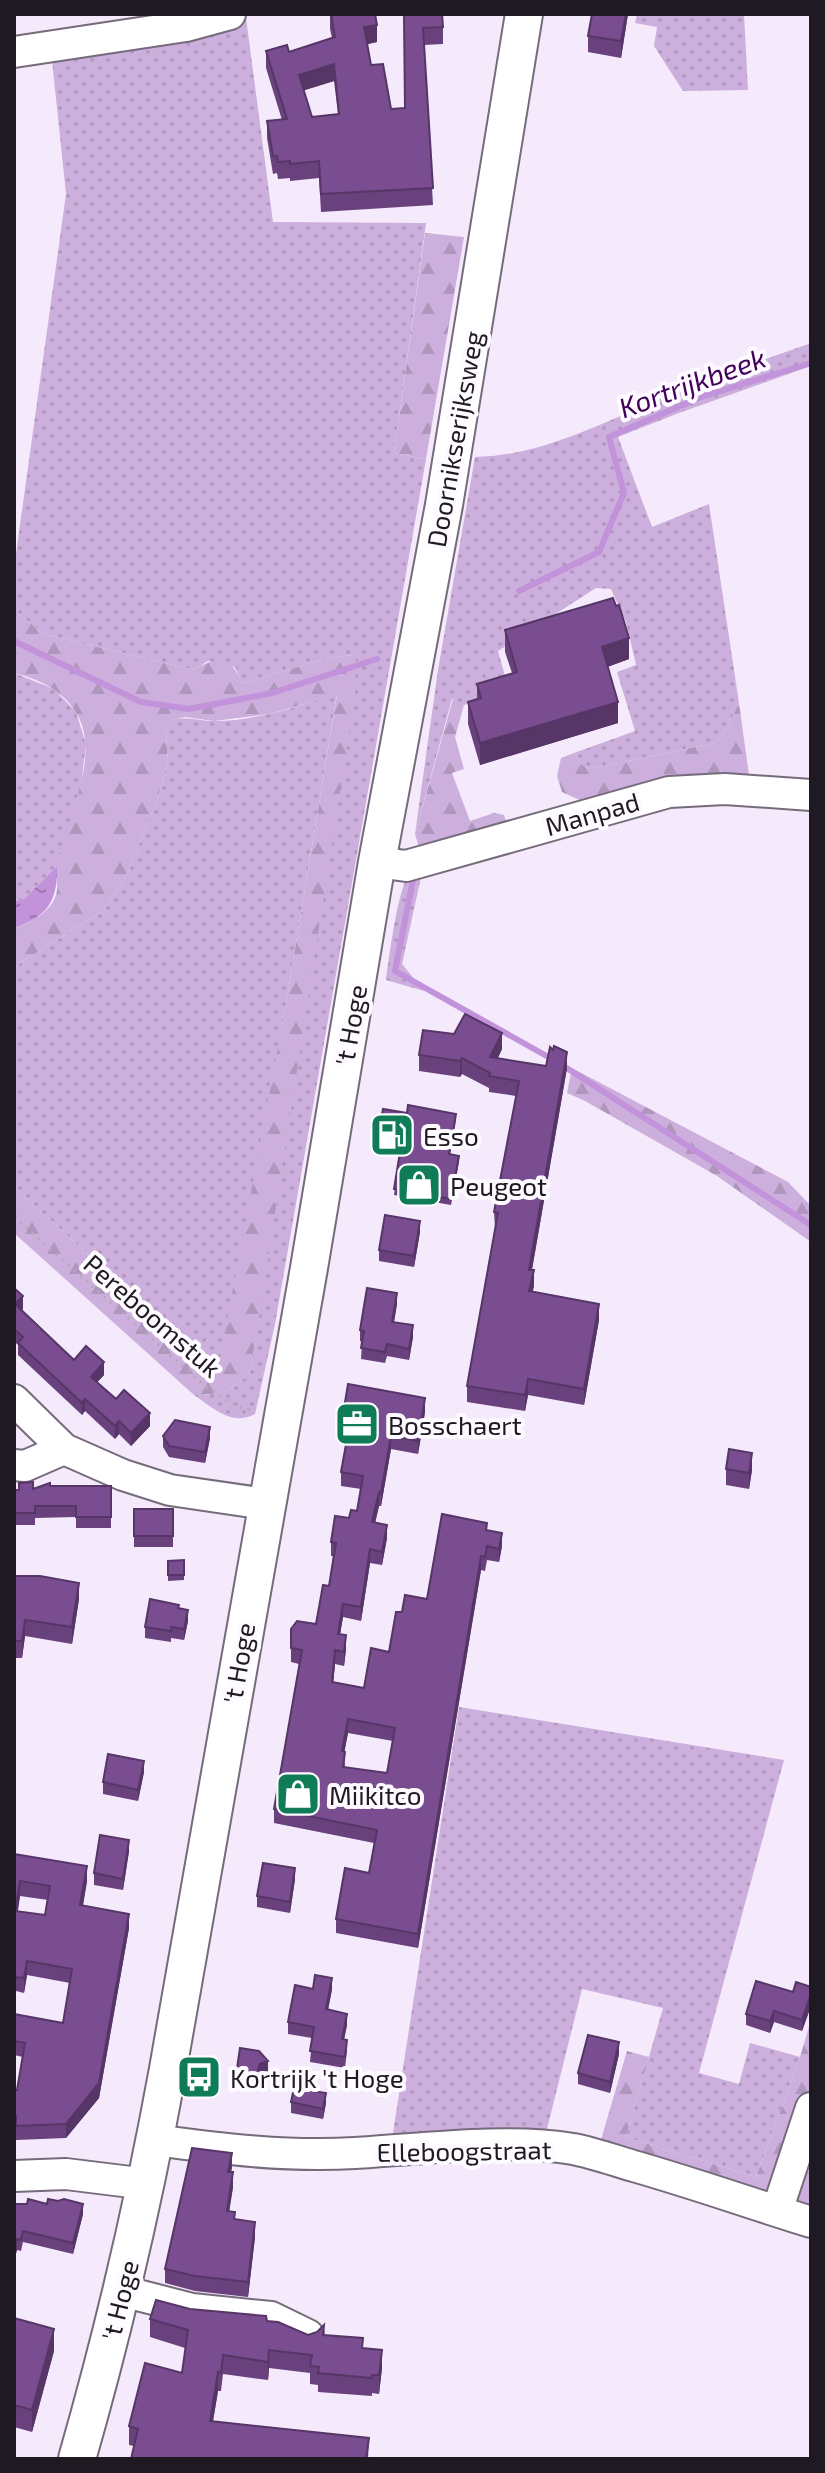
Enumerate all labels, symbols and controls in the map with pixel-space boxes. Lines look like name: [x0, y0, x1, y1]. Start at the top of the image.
street label: Doornikserijksweg: [420, 329, 488, 549]
water label: Kortrijkbeek: [614, 340, 770, 424]
street label: Manpad: [541, 785, 643, 841]
street label: 't Hoge: [328, 982, 372, 1068]
fuel station icon: Esso: [368, 1111, 416, 1159]
place label: Esso: [423, 1120, 479, 1151]
shop icon: Peugeot: [395, 1161, 443, 1209]
place label: Peugeot: [450, 1170, 547, 1201]
street label: Pereboomstuk: [78, 1247, 228, 1383]
office icon: Bosschaert: [333, 1400, 381, 1448]
place label: Bosschaert: [388, 1409, 522, 1440]
street label: 't Hoge: [216, 1620, 260, 1706]
shop icon: Miikitco: [274, 1770, 322, 1818]
place label: Miikitco: [329, 1779, 422, 1810]
bus stop icon: Kortrijk 't Hoge: [175, 2053, 223, 2101]
place label: Kortrijk 't Hoge: [230, 2062, 404, 2093]
street label: Elleboogstraat: [376, 2133, 552, 2167]
street label: 't Hoge: [94, 2257, 144, 2343]

